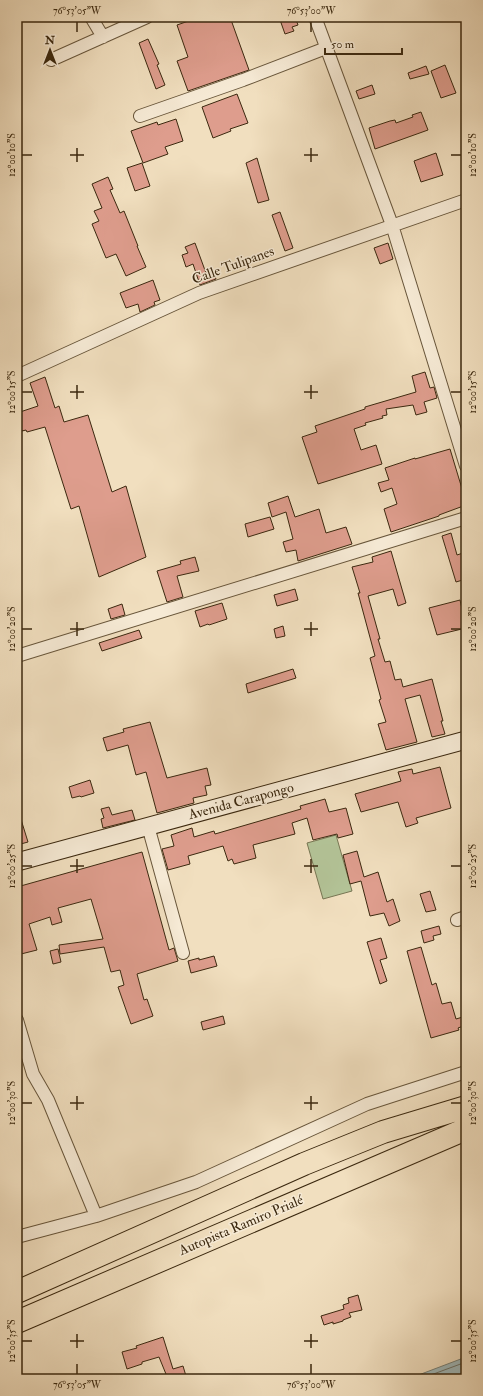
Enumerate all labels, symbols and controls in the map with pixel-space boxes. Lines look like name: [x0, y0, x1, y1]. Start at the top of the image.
text: 76°53'05"W: [53, 5, 102, 17]
text: 76°53'00"W: [287, 5, 336, 17]
north arrow: [30, 30, 70, 70]
scale bar: [325, 30, 402, 56]
text: N: [44, 34, 56, 47]
text: 50 m: [331, 37, 355, 52]
text: 12°00'10"S: [6, 133, 18, 177]
text: 12°00'10"S: [467, 133, 479, 177]
street label: Calle Tulipanes: [190, 242, 277, 289]
text: 12°00'15"S: [6, 371, 18, 413]
text: 12°00'15"S: [467, 371, 479, 413]
text: 12°00'20"S: [6, 606, 18, 652]
text: 12°00'20"S: [467, 606, 479, 652]
street label: Avenida Carapongo: [185, 779, 296, 824]
text: 12°00'25"S: [6, 844, 18, 888]
text: 12°00'25"S: [467, 844, 479, 888]
text: 12°00'30"S: [6, 1081, 18, 1125]
text: 12°00'30"S: [467, 1081, 479, 1125]
street label: Autopista Ramiro Prialé: [175, 1191, 306, 1260]
text: 12°00'35"S: [6, 1319, 18, 1363]
text: 12°00'35"S: [467, 1319, 479, 1363]
text: 76°53'05"W: [53, 1379, 102, 1391]
text: 76°53'00"W: [287, 1379, 336, 1391]

